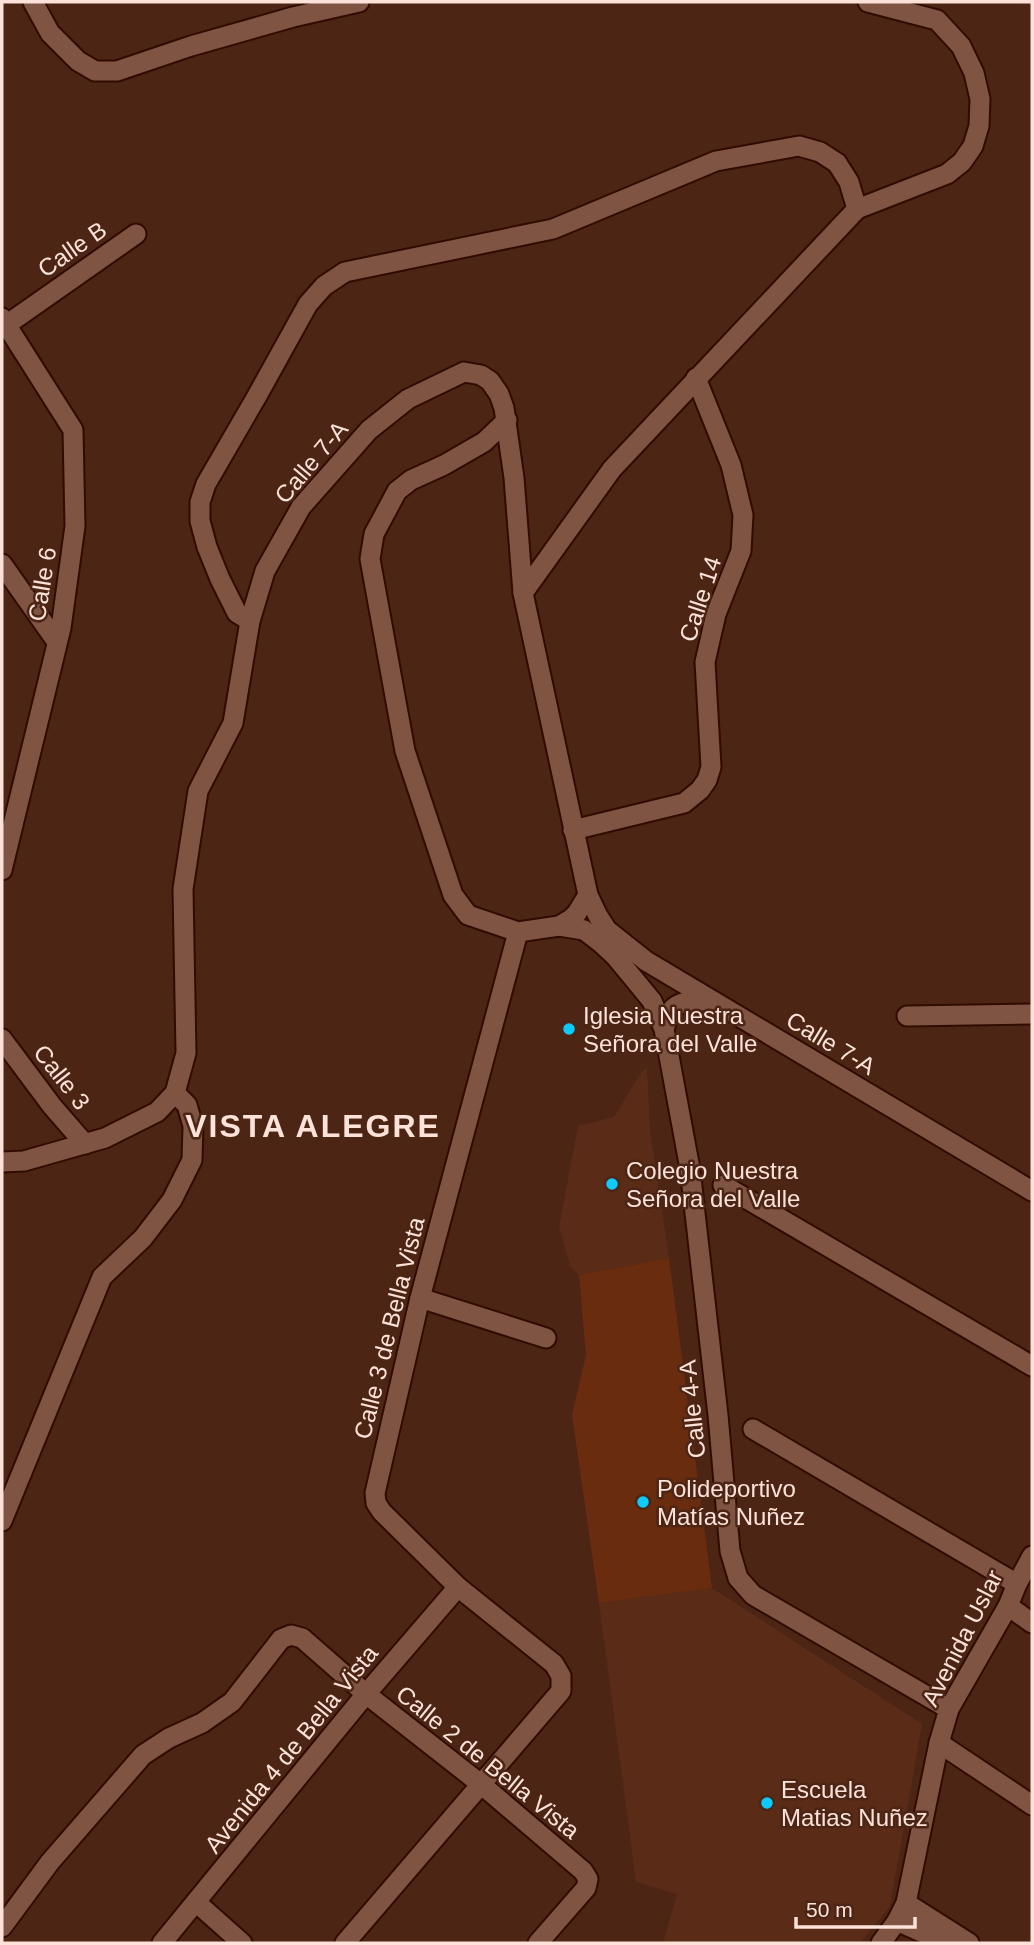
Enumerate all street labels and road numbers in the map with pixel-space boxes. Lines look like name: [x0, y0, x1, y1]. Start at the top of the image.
street label: Calle B: [33, 216, 111, 282]
street label: Calle 7-A: [269, 416, 353, 508]
street label: Calle 6: [23, 545, 61, 623]
street label: Calle 14: [674, 553, 726, 645]
street label: Calle 7-A: [782, 1006, 880, 1080]
street label: Calle 3: [28, 1039, 96, 1115]
street label: Calle 3 de Bella Vista: [348, 1214, 430, 1442]
street label: Calle 4-A: [673, 1358, 711, 1460]
street label: Avenida Uslar: [916, 1565, 1008, 1710]
street label: Avenida 4 de Bella Vista: [199, 1639, 383, 1858]
street label: Calle 2 de Bella Vista: [391, 1680, 585, 1845]

